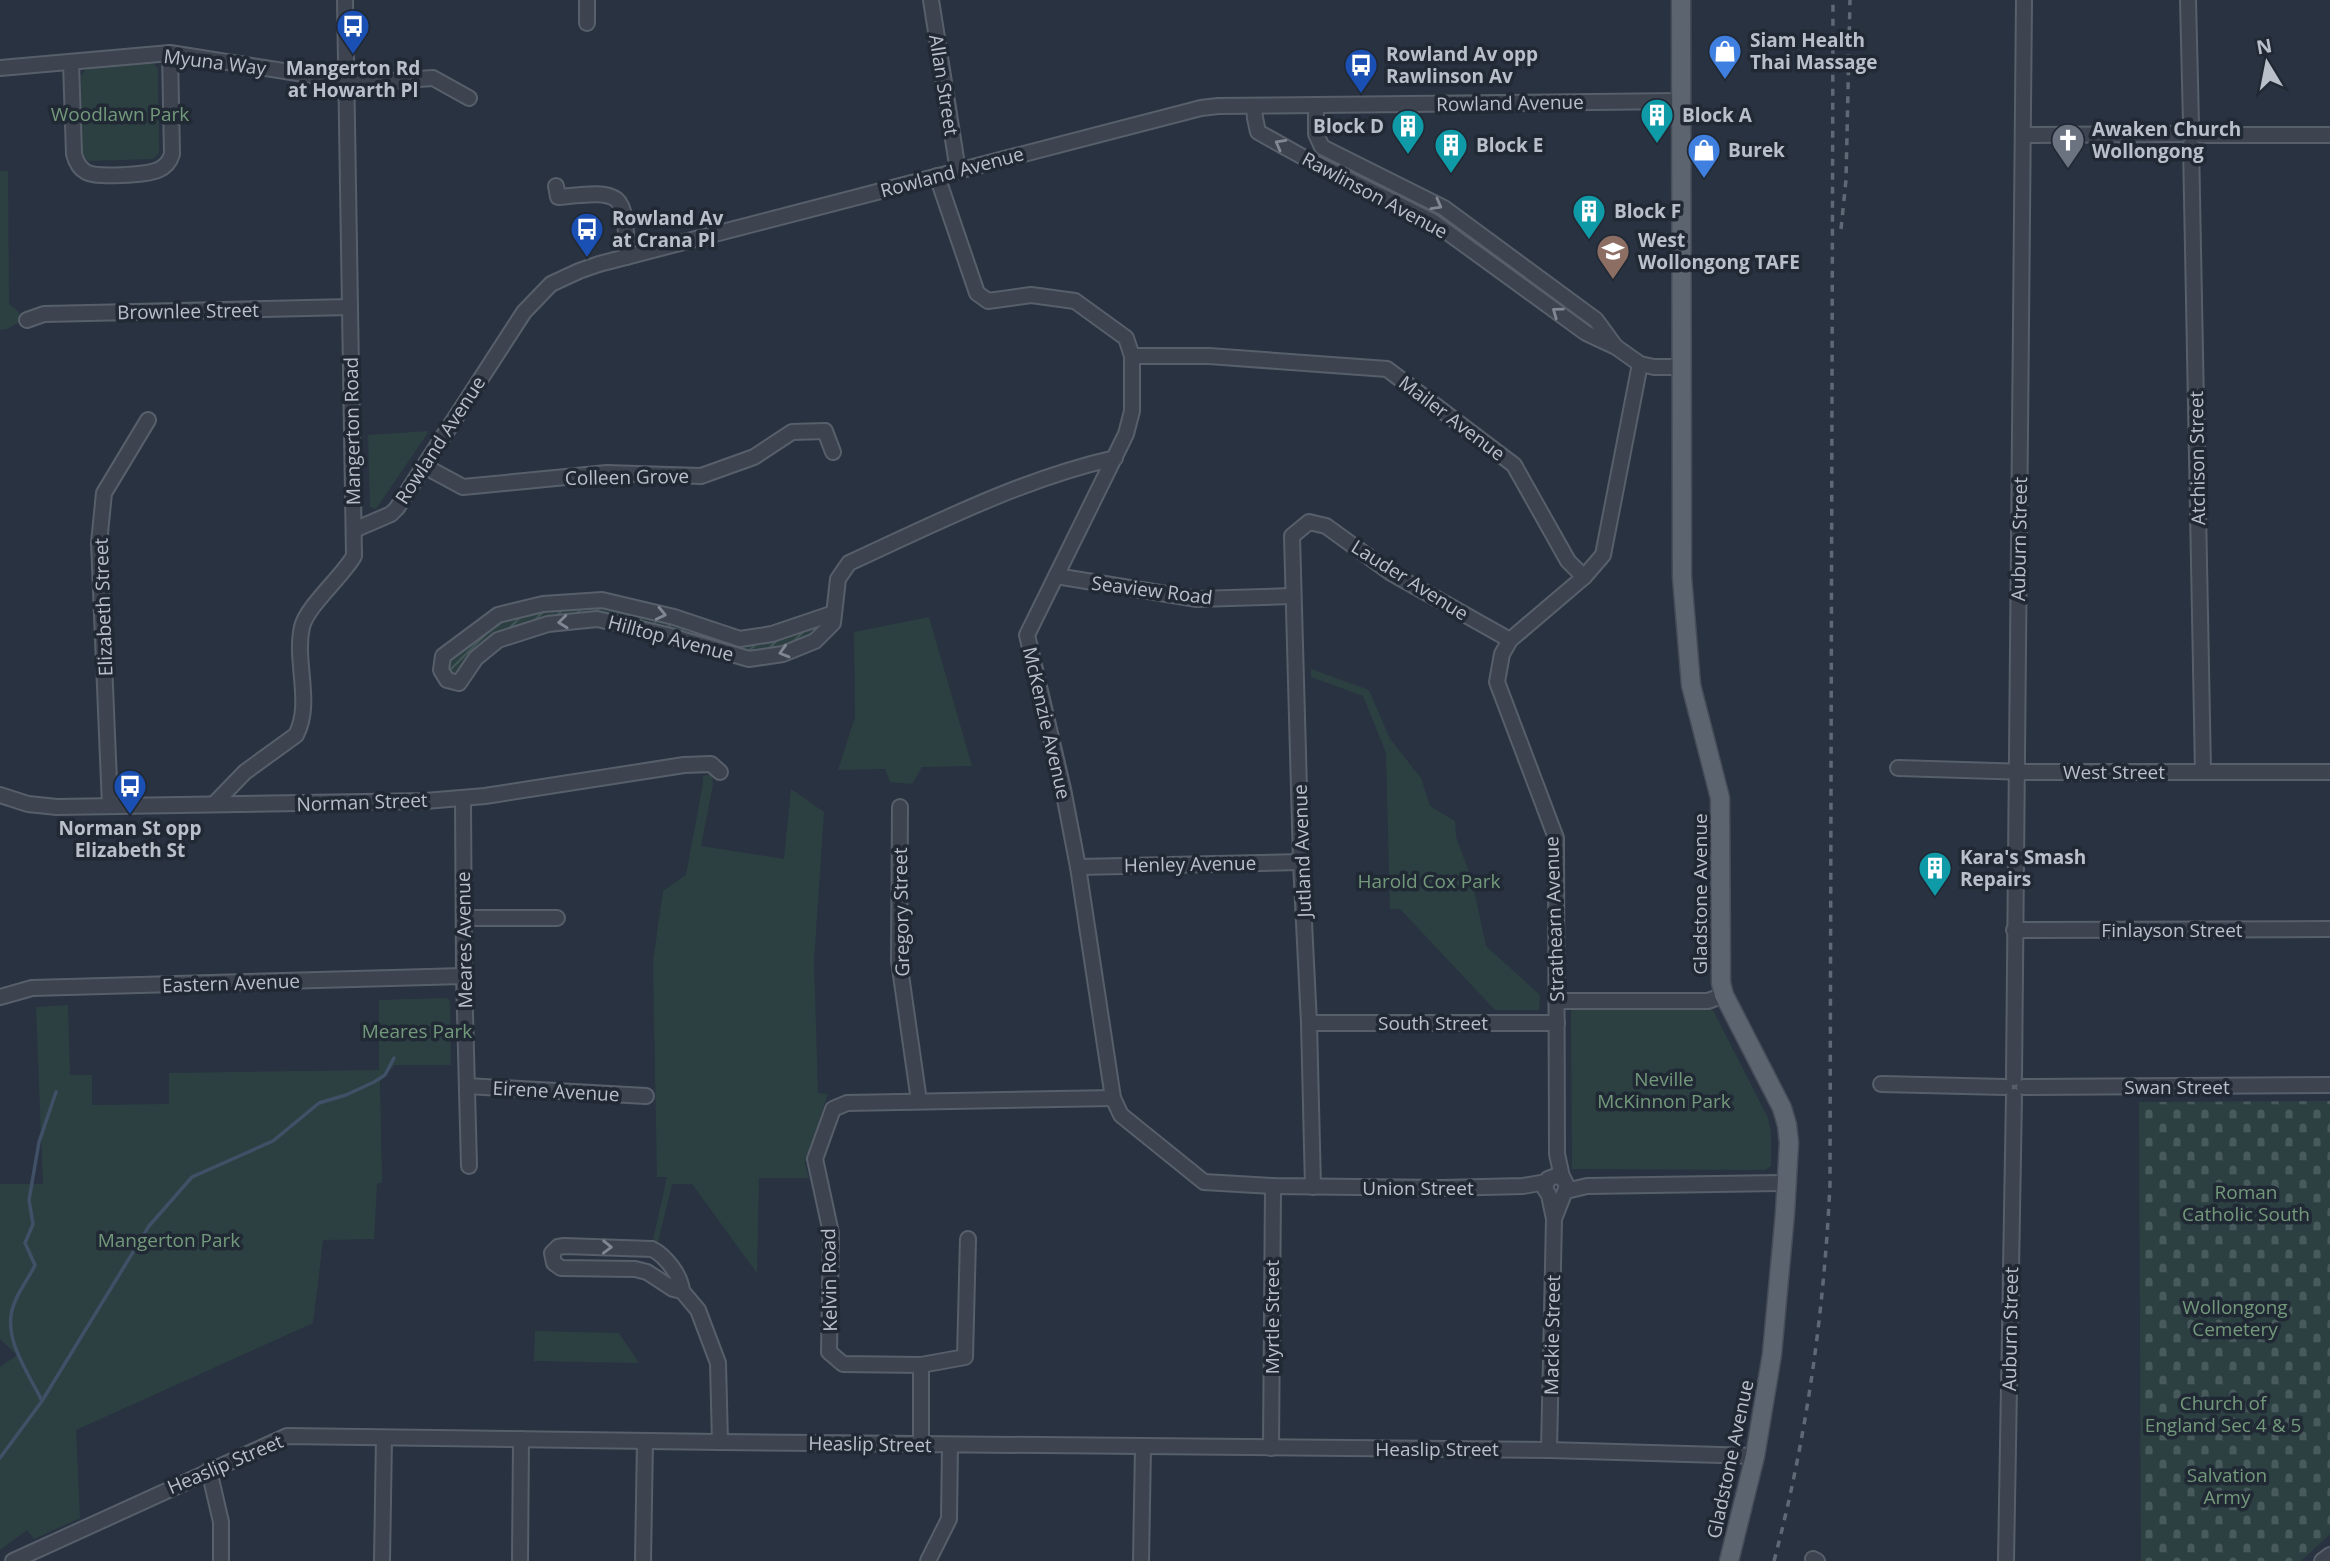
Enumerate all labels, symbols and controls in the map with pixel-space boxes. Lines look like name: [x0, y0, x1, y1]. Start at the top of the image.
bus stop icon: Mangerton Rd at Howarth Pl: [334, 7, 372, 56]
place label: Siam Health Thai Massage: [1750, 27, 1877, 75]
north arrow: [2232, 28, 2302, 98]
shop icon: Siam Health Thai Massage: [1706, 32, 1744, 81]
text: N: [2254, 32, 2274, 60]
street label: Allan Street: [923, 33, 965, 138]
place label: Rowland Av opp Rawlinson Av: [1386, 41, 1538, 89]
street label: Myuna Way: [162, 43, 268, 81]
bus stop icon: Rowland Av opp Rawlinson Av: [1342, 46, 1380, 95]
place label: Mangerton Rd at Howarth Pl: [286, 55, 420, 103]
street label: Rowland Avenue: [1436, 89, 1584, 117]
building icon: Block A: [1638, 96, 1676, 145]
park label: Woodlawn Park: [51, 101, 189, 127]
place label: Block A: [1682, 102, 1753, 128]
building icon: Block D: [1389, 107, 1427, 156]
place label: Block D: [1313, 113, 1384, 139]
place label: Awaken Church Wollongong: [2092, 116, 2241, 164]
church icon: Awaken Church Wollongong: [2049, 121, 2087, 170]
building icon: Block E: [1432, 126, 1470, 175]
shop icon: Burek: [1685, 131, 1723, 180]
place label: Block E: [1476, 132, 1543, 158]
place label: Burek: [1728, 137, 1785, 163]
one-way arrow: [1275, 139, 1287, 152]
street label: Rowland Avenue: [877, 140, 1027, 204]
street label: Rawlinson Avenue: [1298, 146, 1452, 244]
building icon: Block F: [1570, 192, 1608, 241]
one-way arrow: [1430, 197, 1443, 210]
place label: Block F: [1614, 198, 1681, 224]
place label: Rowland Av at Crana Pl: [612, 205, 723, 253]
bus stop icon: Rowland Av at Crana Pl: [568, 210, 606, 259]
place label: West Wollongong TAFE: [1638, 227, 1800, 275]
school or university icon: West Wollongong TAFE: [1594, 232, 1632, 281]
street label: Brownlee Street: [117, 297, 259, 325]
one-way arrow: [1552, 308, 1565, 320]
street label: Mangerton Road: [338, 357, 366, 505]
street label: Mailer Avenue: [1394, 369, 1510, 467]
street label: Rowland Avenue: [389, 371, 491, 509]
street label: Atchison Street: [2183, 390, 2211, 525]
street label: Colleen Grove: [565, 463, 689, 491]
street label: Auburn Street: [2005, 476, 2033, 601]
street label: Lauder Avenue: [1347, 534, 1473, 626]
street label: Elizabeth Street: [88, 537, 118, 677]
street label: Seaview Road: [1090, 570, 1214, 610]
one-way arrow: [655, 606, 667, 620]
street label: Hilltop Avenue: [605, 609, 737, 667]
one-way arrow: [557, 614, 568, 629]
one-way arrow: [779, 643, 791, 658]
street label: McKenzie Avenue: [1017, 644, 1077, 802]
street label: West Street: [2063, 759, 2165, 785]
bus stop icon: Norman St opp Elizabeth St: [111, 767, 149, 816]
street label: Jutland Avenue: [1287, 784, 1317, 920]
street label: Norman Street: [296, 787, 428, 817]
street label: Gladstone Avenue: [1687, 813, 1713, 975]
place label: Norman St opp Elizabeth St: [59, 815, 201, 863]
street label: Strathearn Avenue: [1538, 836, 1570, 1002]
place label: Kara's Smash Repairs: [1960, 844, 2086, 892]
street label: Gregory Street: [887, 847, 915, 977]
building icon: Kara's Smash Repairs: [1916, 849, 1954, 898]
street label: Henley Avenue: [1124, 850, 1256, 878]
park label: Harold Cox Park: [1357, 868, 1501, 894]
street label: Meares Avenue: [450, 871, 478, 1009]
street label: Finlayson Street: [2101, 917, 2243, 943]
street label: Eastern Avenue: [162, 968, 300, 998]
street label: South Street: [1378, 1010, 1488, 1036]
park label: Meares Park: [362, 1018, 472, 1044]
park label: Neville McKinnon Park: [1597, 1066, 1731, 1114]
street label: Swan Street: [2124, 1074, 2230, 1100]
street label: Eirene Avenue: [492, 1075, 620, 1107]
street label: Union Street: [1362, 1175, 1474, 1201]
park label: Roman Catholic South: [2182, 1179, 2310, 1227]
park label: Mangerton Park: [98, 1227, 240, 1253]
street label: Kelvin Road: [815, 1228, 843, 1332]
one-way arrow: [601, 1239, 612, 1254]
street label: Myrtle Street: [1259, 1259, 1285, 1374]
street label: Auburn Street: [1996, 1266, 2024, 1391]
street label: Mackie Street: [1538, 1274, 1566, 1395]
park label: Wollongong Cemetery: [2182, 1294, 2288, 1342]
street label: Gladstone Avenue: [1700, 1377, 1760, 1541]
park label: Church of England Sec 4 & 5: [2145, 1390, 2301, 1438]
street label: Heaslip Street: [163, 1428, 287, 1500]
street label: Heaslip Street: [808, 1430, 932, 1458]
street label: Heaslip Street: [1375, 1436, 1499, 1462]
park label: Salvation Army: [2187, 1462, 2267, 1510]

